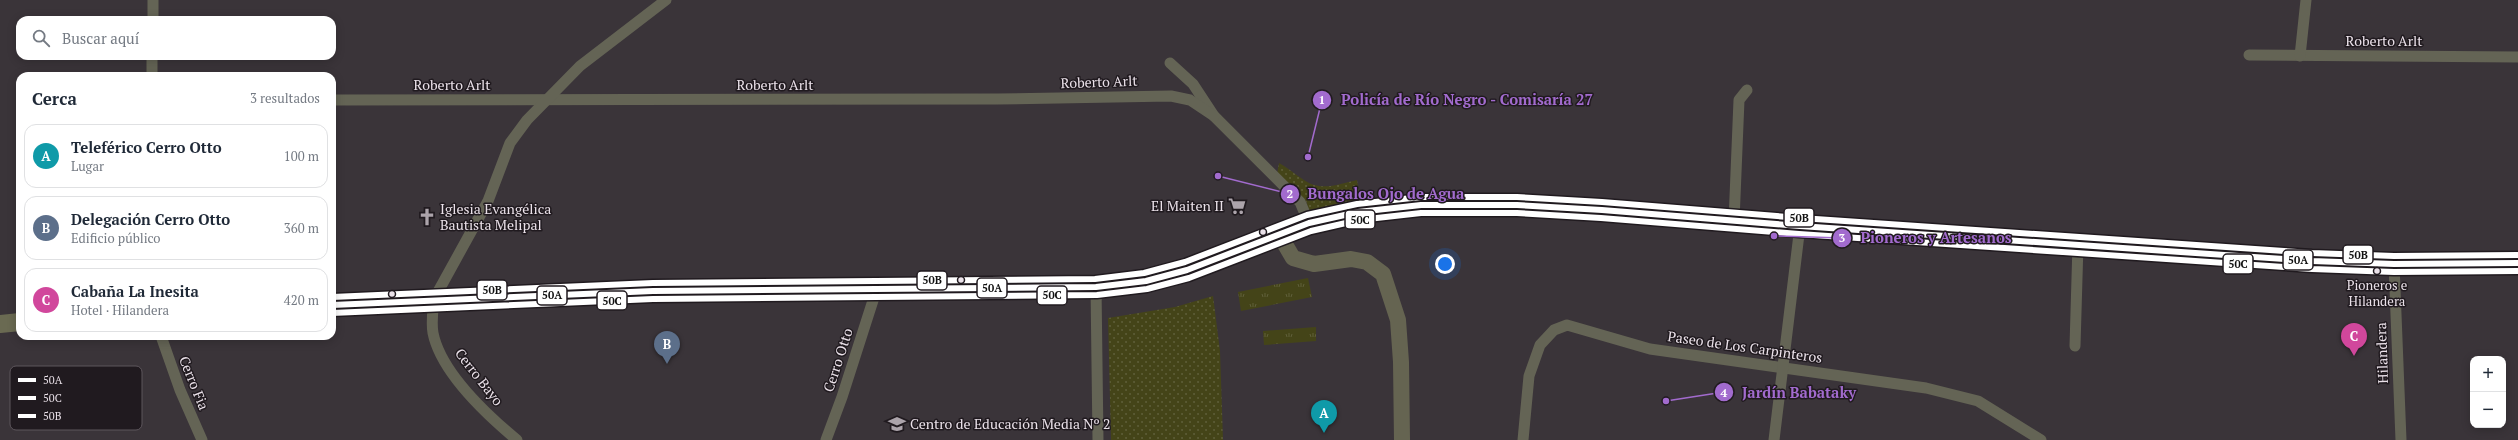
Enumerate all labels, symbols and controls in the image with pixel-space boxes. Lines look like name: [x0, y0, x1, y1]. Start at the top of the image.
search box: [16, 16, 336, 60]
icon: search: [30, 27, 52, 49]
text: Buscar aquí: [62, 28, 139, 48]
street label: Roberto Arlt: [2346, 31, 2423, 50]
street label: Roberto Arlt: [1060, 71, 1139, 92]
street label: Roberto Arlt: [414, 75, 491, 94]
street label: Roberto Arlt: [737, 75, 814, 94]
callout: Policía de Río Negro - Comisaría 27: [1312, 86, 1601, 113]
text: Cerca: [32, 87, 77, 110]
text: 3 resultados: [250, 89, 320, 107]
text: Policía de Río Negro - Comisaría 27: [1341, 89, 1593, 109]
text: 1: [1319, 92, 1325, 107]
text: Teleférico Cerro Otto: [71, 137, 222, 157]
text: A: [41, 147, 51, 165]
text: 100 m: [284, 147, 319, 165]
text: Lugar: [71, 157, 104, 175]
callout: Bungalos Ojo de Agua: [1280, 181, 1472, 208]
text: Bungalos Ojo de Agua: [1308, 183, 1465, 203]
text: 2: [1287, 186, 1294, 201]
place label: El Maiten II: [1151, 196, 1224, 215]
supermarket icon: El Maiten II: [1227, 196, 1247, 216]
place label: Iglesia Evangélica Bautista Melipal: [440, 199, 551, 234]
church icon: Iglesia Evangélica Bautista Melipal: [417, 207, 437, 227]
line badge: 50B: [1784, 208, 1814, 227]
text: Delegación Cerro Otto: [71, 209, 230, 229]
line badge: 50C: [1345, 210, 1375, 229]
text: 50B: [1789, 211, 1809, 225]
text: 50C: [1350, 213, 1370, 227]
text: B: [42, 219, 50, 237]
text: 360 m: [284, 219, 319, 237]
callout: Pioneros y Artesanos: [1832, 224, 2019, 251]
unlabelled marker: [1258, 227, 1268, 237]
text: Pioneros y Artesanos: [1860, 227, 2012, 247]
text: Edificio público: [71, 229, 161, 247]
text: 3: [1839, 230, 1846, 245]
line badge: 50B: [2343, 245, 2373, 264]
text: 50B: [2348, 248, 2368, 262]
line badge: 50A: [2283, 250, 2313, 270]
text: 50A: [2288, 253, 2309, 267]
your location: [1435, 254, 1455, 274]
line badge: 50C: [2223, 254, 2253, 274]
text: 50C: [2228, 257, 2248, 271]
marker: Pioneros e Hilandera: [2372, 266, 2382, 276]
line badge: 50B: [917, 271, 947, 290]
text: 50B: [922, 273, 942, 287]
unlabelled marker: [956, 275, 966, 285]
place label: Pioneros e Hilandera: [2347, 276, 2407, 310]
line badge: 50A: [977, 278, 1007, 298]
line badge: 50B: [477, 280, 507, 300]
text: Cabaña La Inesita: [71, 281, 199, 301]
text: 50A: [982, 281, 1003, 295]
text: 50B: [482, 283, 502, 297]
line badge: 50A: [537, 286, 567, 305]
line badge: 50C: [1037, 286, 1067, 305]
text: 50A: [542, 288, 563, 302]
text: 50C: [1042, 288, 1062, 302]
unlabelled marker: [387, 289, 397, 299]
text: C: [42, 291, 50, 309]
text: 420 m: [284, 291, 319, 309]
line badge: 50C: [597, 291, 627, 310]
text: 50C: [602, 294, 622, 308]
text: Hotel · Hilandera: [71, 301, 169, 319]
street label: Hilandera: [2371, 322, 2392, 384]
pin: C: [2341, 323, 2367, 356]
street label: Cerro Otto: [818, 325, 857, 394]
street label: Paseo de Los Carpinteros: [1666, 326, 1824, 367]
pin: B: [654, 331, 680, 364]
street label: Cerro Bayo: [451, 344, 508, 409]
street label: Cerro Fia: [175, 353, 214, 413]
map controls: [2470, 356, 2506, 428]
button: +: [2470, 356, 2506, 392]
legend: [10, 366, 142, 430]
text: 50A: [43, 373, 63, 387]
callout: Jardín Babataky: [1714, 379, 1864, 406]
text: Jardín Babataky: [1742, 382, 1857, 402]
text: 4: [1721, 385, 1728, 400]
text: 50C: [43, 391, 62, 405]
button: −: [2470, 392, 2506, 428]
pin: A: [1311, 400, 1337, 433]
text: 50B: [43, 409, 62, 423]
school or university icon: Centro de Educación Media Nº 2: [887, 414, 907, 434]
place label: Centro de Educación Media Nº 2: [910, 414, 1111, 433]

